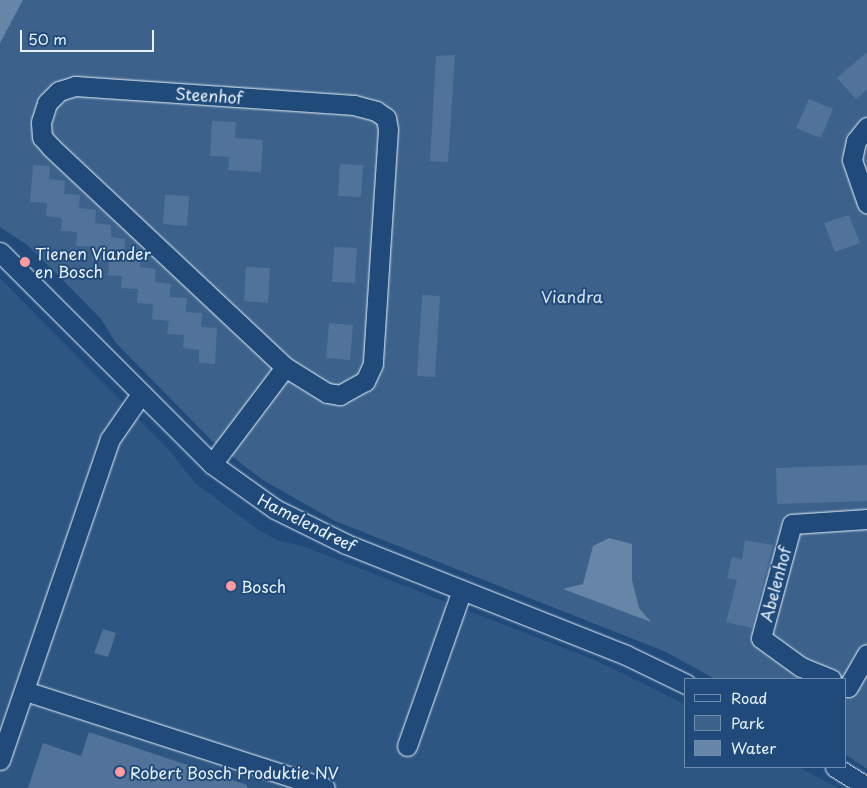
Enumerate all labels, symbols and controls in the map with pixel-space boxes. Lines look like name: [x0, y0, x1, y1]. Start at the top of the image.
scale bar: [22, 20, 156, 52]
text: 50 m: [28, 27, 67, 50]
street label: Steenhof: [175, 83, 243, 107]
place label: Tienen Viander en Bosch: [35, 243, 153, 281]
marker: Tienen Viander en Bosch: [19, 256, 31, 268]
park label: Viandra: [541, 286, 603, 306]
street label: Hamelendreef: [255, 489, 359, 555]
street label: Abelenhof: [756, 544, 794, 624]
place label: Bosch: [241, 576, 286, 596]
marker: Bosch: [225, 580, 237, 592]
legend: [684, 678, 847, 768]
text: Road: [731, 686, 767, 709]
text: Park: [731, 711, 765, 734]
text: Water: [731, 736, 776, 759]
place label: Robert Bosch Produktie NV: [130, 762, 338, 782]
marker: Robert Bosch Produktie NV: [114, 766, 126, 778]

